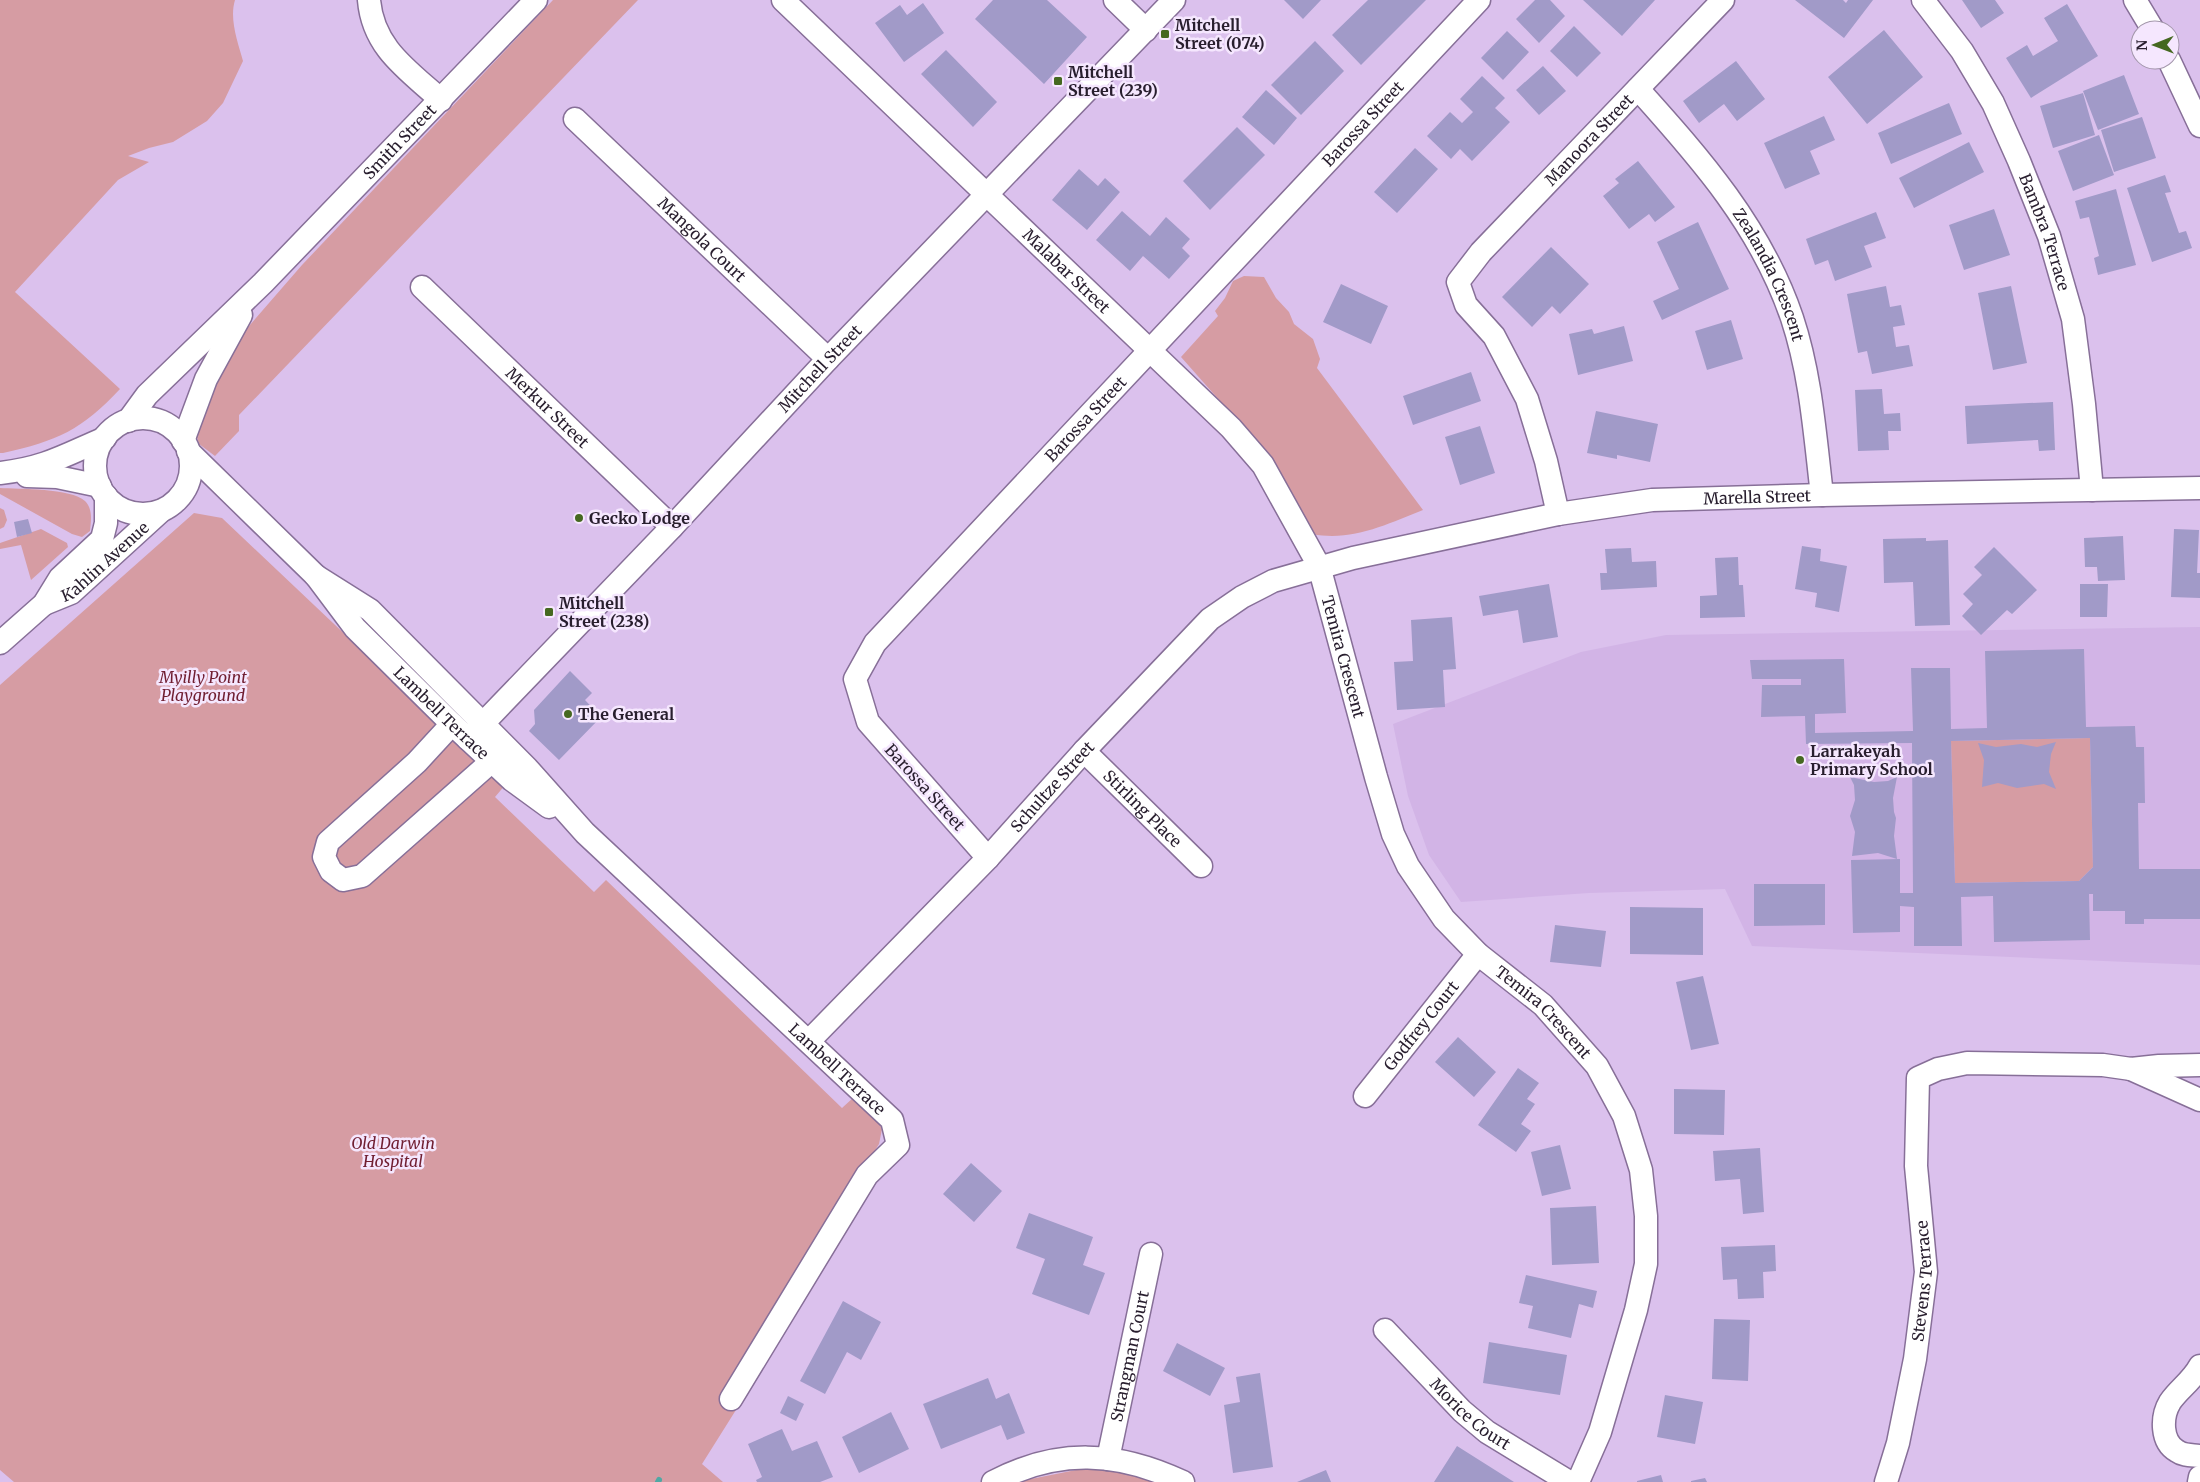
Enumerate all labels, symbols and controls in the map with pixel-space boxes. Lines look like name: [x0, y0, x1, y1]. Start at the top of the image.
place label: Mitchell Street (074): [1175, 15, 1265, 53]
north arrow: [2130, 20, 2180, 70]
marker: Mitchell Street (074): [1159, 28, 1171, 40]
text: N: [2133, 40, 2151, 51]
place label: Mitchell Street (239): [1068, 62, 1158, 100]
marker: Mitchell Street (239): [1052, 75, 1064, 87]
street label: Barossa Street: [1318, 76, 1408, 171]
street label: Manoora Street: [1540, 89, 1638, 190]
street label: Smith Street: [359, 99, 441, 183]
street label: Bambra Terrace: [2015, 171, 2074, 293]
street label: Mangola Court: [654, 193, 751, 286]
street label: Zealandia Crescent: [1729, 204, 1809, 344]
street label: Malabar Street: [1019, 224, 1115, 318]
street label: Mitchell Street: [774, 320, 866, 416]
street label: Merkur Street: [502, 363, 594, 453]
street label: Barossa Street: [1041, 371, 1131, 466]
street label: Marella Street: [1703, 485, 1812, 508]
place label: Gecko Lodge: [589, 508, 690, 528]
marker: Gecko Lodge: [573, 512, 585, 524]
street label: Kahlin Avenue: [58, 517, 153, 606]
place label: Mitchell Street (238): [559, 593, 649, 631]
street label: Temira Crescent: [1317, 593, 1370, 721]
marker: Mitchell Street (238): [543, 606, 555, 618]
street label: Lambell Terrace: [390, 662, 493, 763]
park label: Myilly Point Playground: [158, 667, 247, 705]
place label: The General: [578, 704, 674, 724]
marker: The General: [562, 708, 574, 720]
street label: Schultze Street: [1006, 736, 1099, 836]
street label: Barossa Street: [881, 739, 970, 835]
place label: Larrakeyah Primary School: [1810, 741, 1933, 779]
marker: Larrakeyah Primary School: [1794, 754, 1806, 766]
street label: Stirling Place: [1099, 766, 1186, 851]
street label: Temira Crescent: [1491, 961, 1596, 1063]
street label: Godfrey Court: [1379, 976, 1463, 1074]
street label: Lambell Terrace: [785, 1019, 890, 1119]
park label: Old Darwin Hospital: [351, 1133, 435, 1171]
street label: Stevens Terrace: [1907, 1220, 1936, 1343]
street label: Strangman Court: [1106, 1288, 1153, 1424]
street label: Morice Court: [1426, 1374, 1515, 1454]

